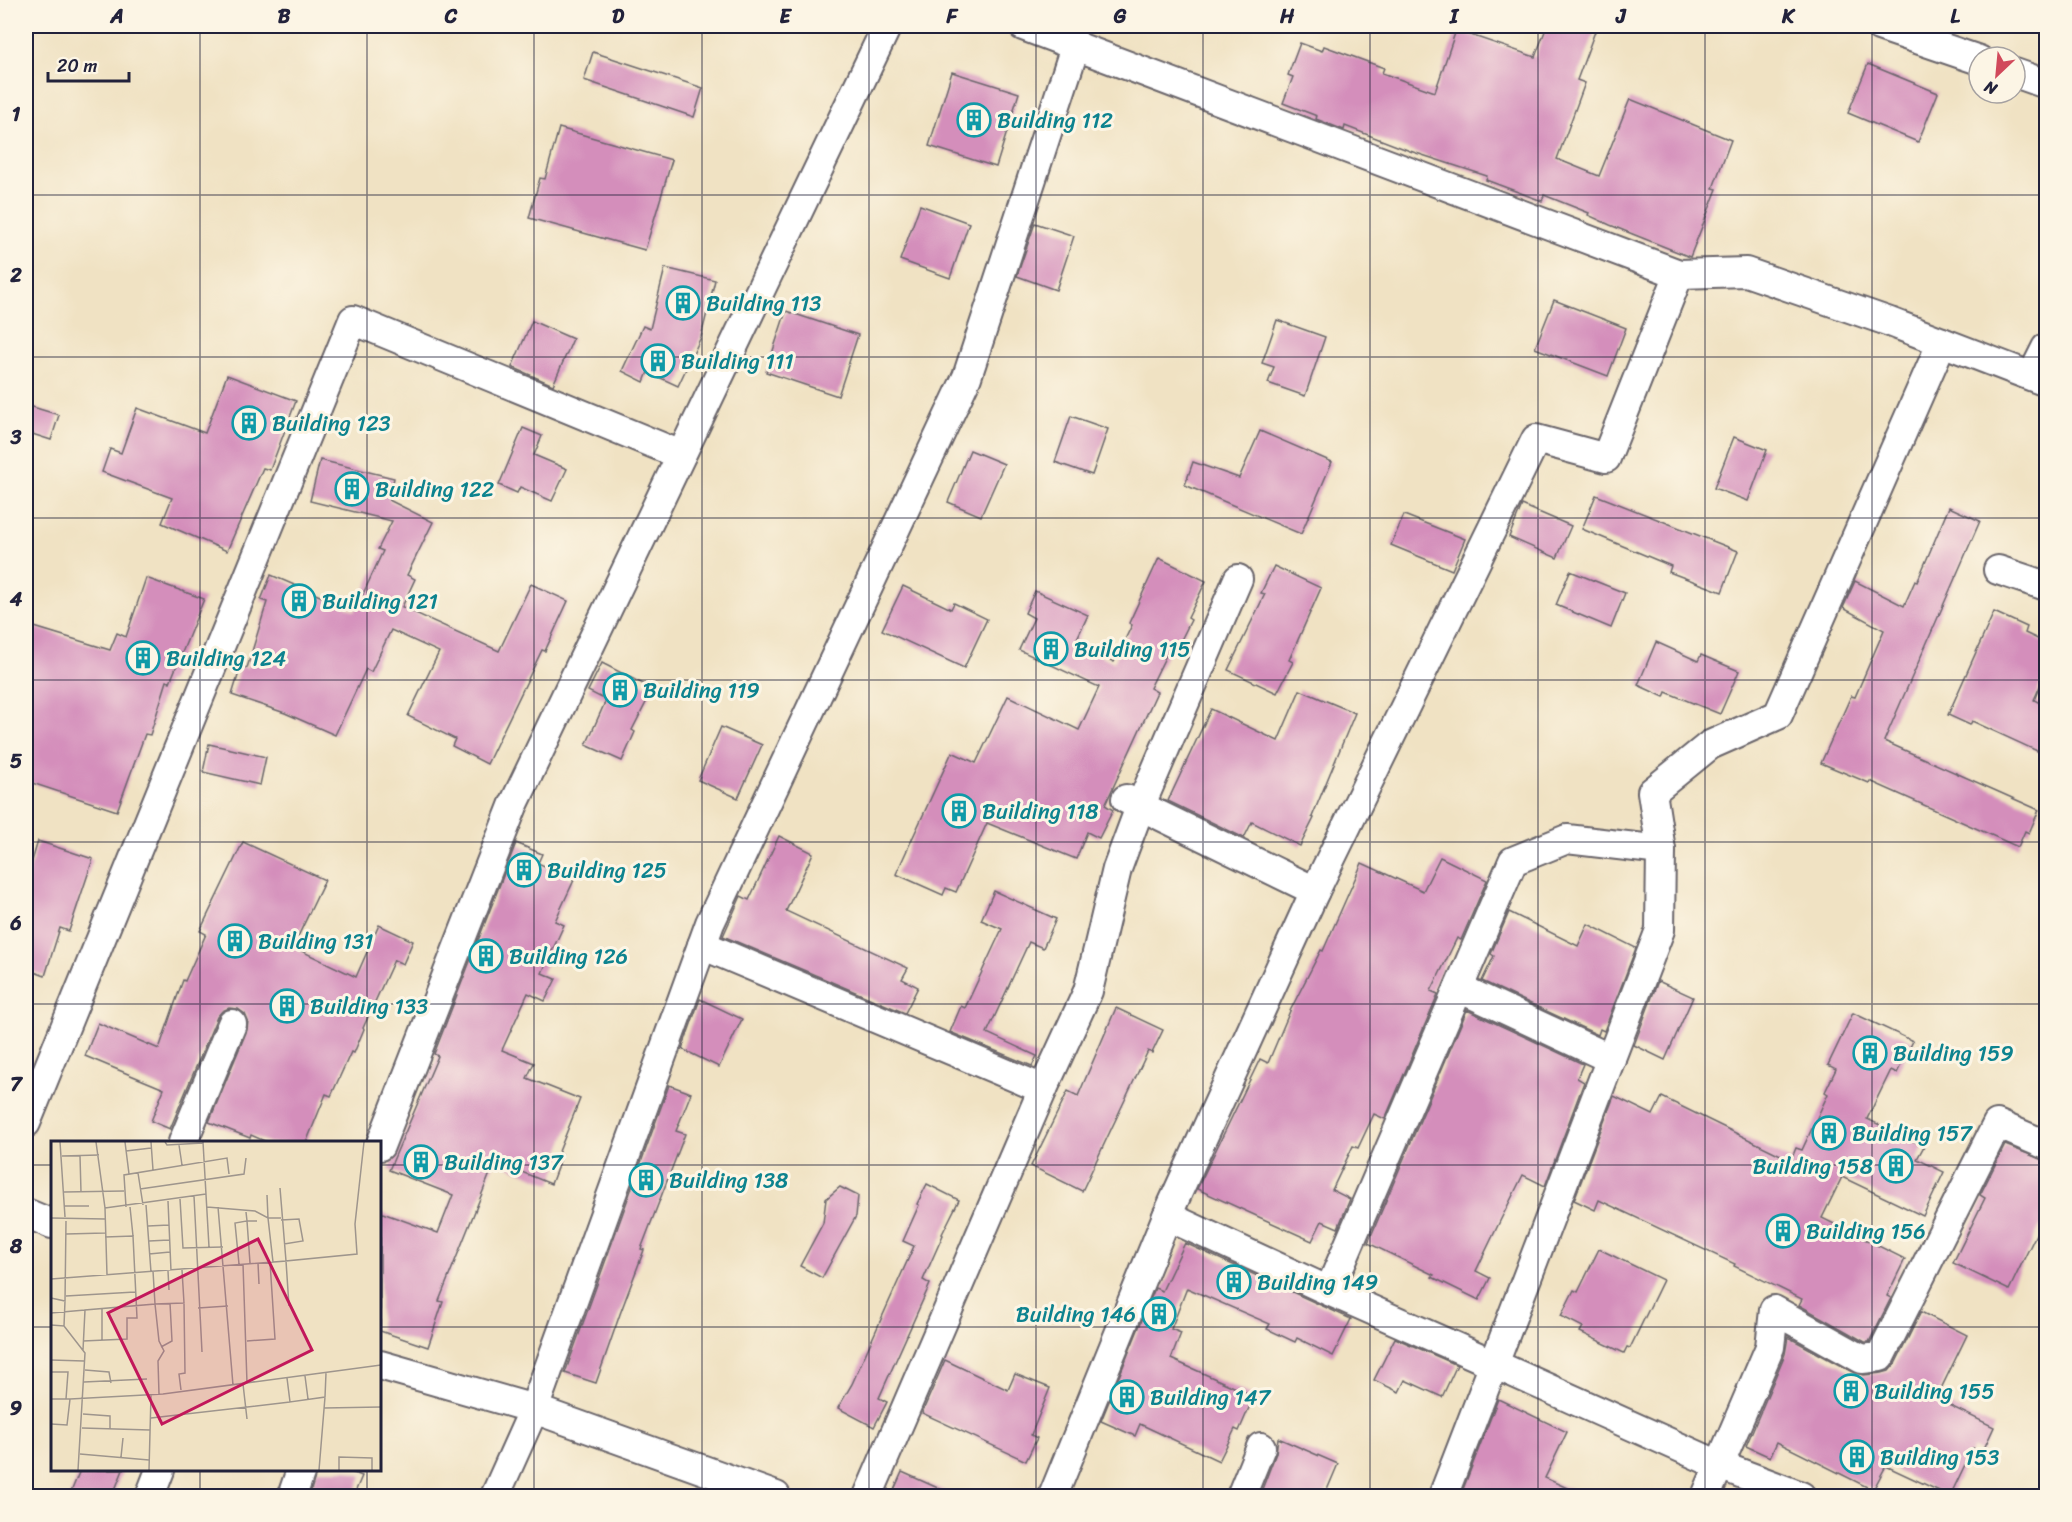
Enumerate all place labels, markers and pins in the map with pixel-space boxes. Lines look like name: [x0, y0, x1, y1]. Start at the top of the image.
place label: Building 112: [997, 101, 1113, 140]
building icon: Building 112: [956, 102, 992, 138]
place label: Building 113: [706, 284, 821, 323]
building icon: Building 113: [665, 285, 701, 321]
place label: Building 111: [681, 342, 794, 381]
building icon: Building 111: [640, 343, 676, 379]
place label: Building 123: [272, 404, 391, 443]
building icon: Building 123: [231, 405, 267, 441]
place label: Building 122: [375, 470, 495, 509]
building icon: Building 122: [334, 471, 370, 507]
place label: Building 121: [322, 582, 438, 621]
building icon: Building 121: [281, 583, 317, 619]
place label: Building 115: [1074, 630, 1191, 669]
building icon: Building 115: [1033, 631, 1069, 667]
place label: Building 124: [166, 639, 287, 678]
building icon: Building 124: [125, 640, 161, 676]
place label: Building 119: [643, 671, 760, 710]
building icon: Building 119: [602, 672, 638, 708]
place label: Building 118: [982, 792, 1099, 831]
building icon: Building 118: [941, 793, 977, 829]
place label: Building 125: [547, 851, 667, 890]
building icon: Building 125: [506, 852, 542, 888]
place label: Building 131: [258, 922, 373, 961]
building icon: Building 131: [217, 923, 253, 959]
place label: Building 126: [509, 937, 628, 976]
building icon: Building 126: [468, 938, 504, 974]
place label: Building 133: [310, 987, 428, 1026]
building icon: Building 133: [269, 988, 305, 1024]
place label: Building 159: [1893, 1034, 2014, 1073]
building icon: Building 159: [1852, 1035, 1888, 1071]
place label: Building 157: [1852, 1114, 1973, 1153]
building icon: Building 157: [1811, 1115, 1847, 1151]
place label: Building 137: [444, 1143, 564, 1182]
building icon: Building 137: [403, 1144, 439, 1180]
place label: Building 158: [1752, 1147, 1873, 1186]
building icon: Building 158: [1878, 1148, 1914, 1184]
place label: Building 138: [669, 1161, 788, 1200]
building icon: Building 138: [628, 1162, 664, 1198]
place label: Building 156: [1806, 1212, 1926, 1251]
building icon: Building 156: [1765, 1213, 1801, 1249]
place label: Building 149: [1257, 1263, 1378, 1302]
building icon: Building 149: [1216, 1264, 1252, 1300]
place label: Building 146: [1016, 1295, 1136, 1334]
building icon: Building 146: [1141, 1296, 1177, 1332]
place label: Building 155: [1874, 1372, 1995, 1411]
building icon: Building 155: [1833, 1373, 1869, 1409]
place label: Building 147: [1150, 1378, 1272, 1417]
building icon: Building 147: [1109, 1379, 1145, 1415]
place label: Building 153: [1880, 1438, 1999, 1477]
building icon: Building 153: [1839, 1439, 1875, 1475]

